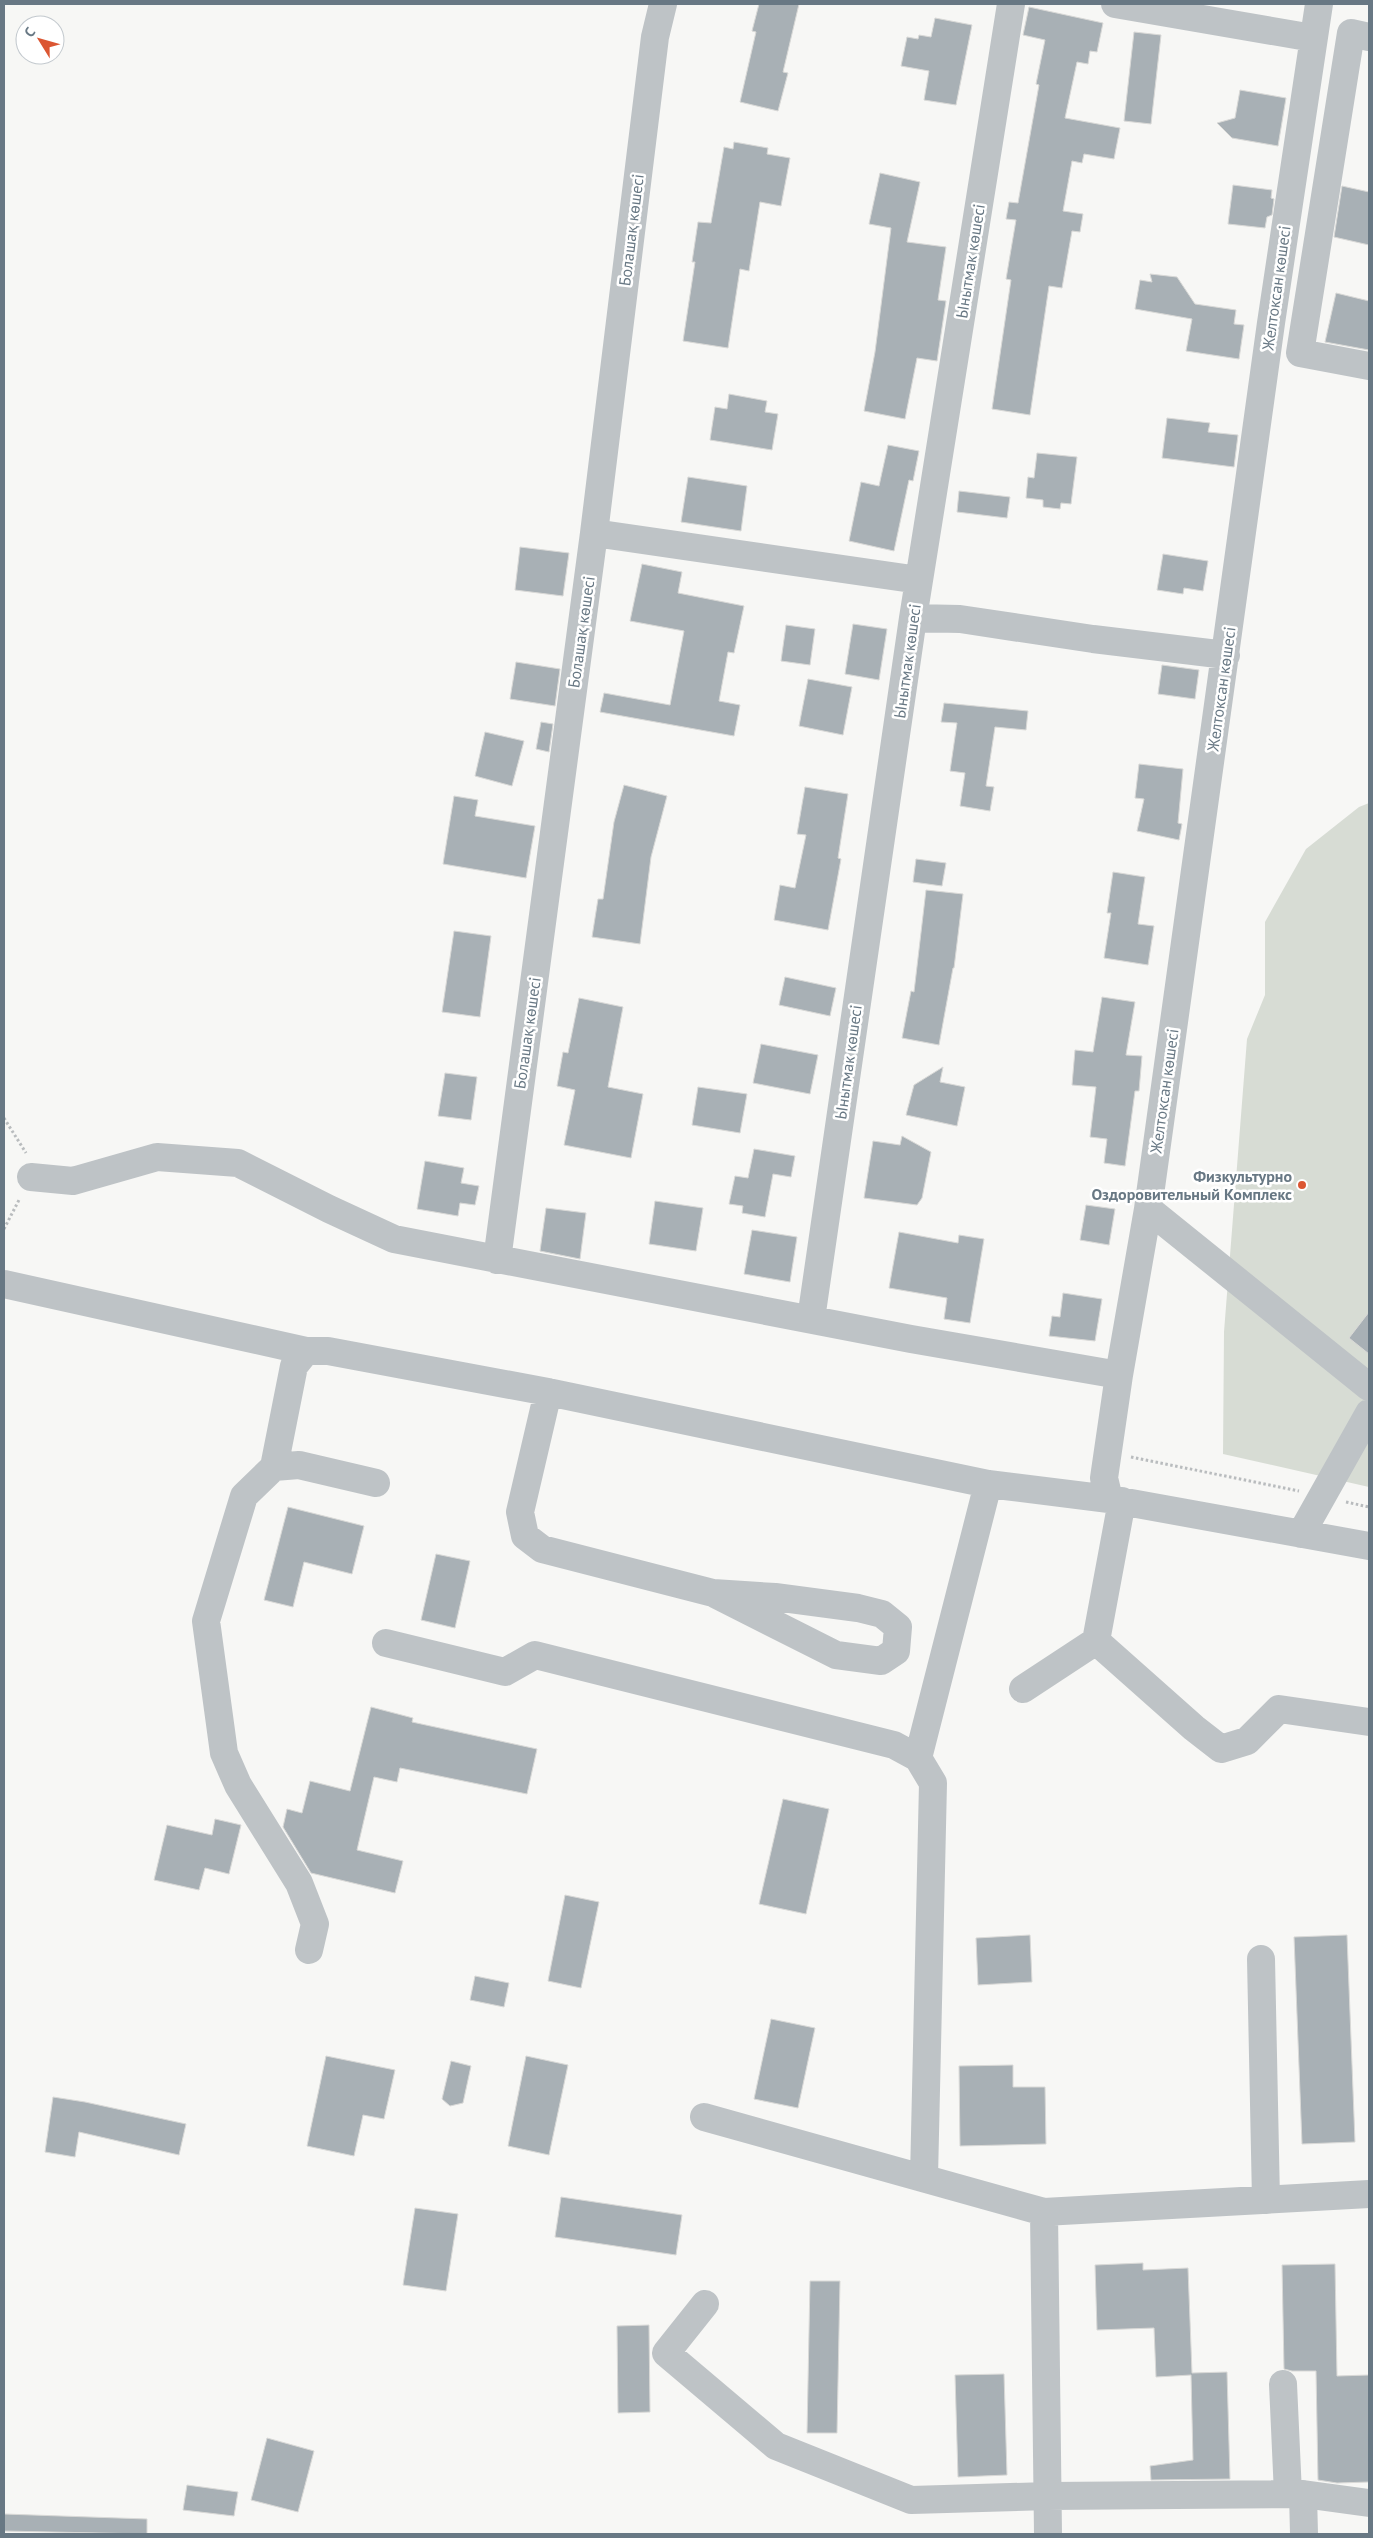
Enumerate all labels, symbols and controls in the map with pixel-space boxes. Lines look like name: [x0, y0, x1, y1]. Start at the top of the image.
north arrow: [15, 15, 65, 65]
text: С: [20, 23, 39, 41]
street label: Болашақ көшесі: [614, 173, 648, 287]
street label: Ынытмак көшесі: [951, 202, 989, 320]
street label: Желтоксан көшесі: [1257, 224, 1295, 353]
street label: Болашақ көшесі: [563, 575, 599, 689]
street label: Ынытмак көшесі: [889, 602, 925, 720]
street label: Желтоксан көшесі: [1202, 625, 1240, 754]
street label: Болашақ көшесі: [509, 976, 545, 1090]
street label: Ынытмак көшесі: [830, 1003, 866, 1121]
street label: Желтоксан көшесі: [1145, 1027, 1183, 1156]
place label: Физкультурно Оздоровительный Комплекс: [1091, 1166, 1292, 1204]
marker: Физкультурно Оздоровительный Комплекс: [1296, 1179, 1308, 1191]

